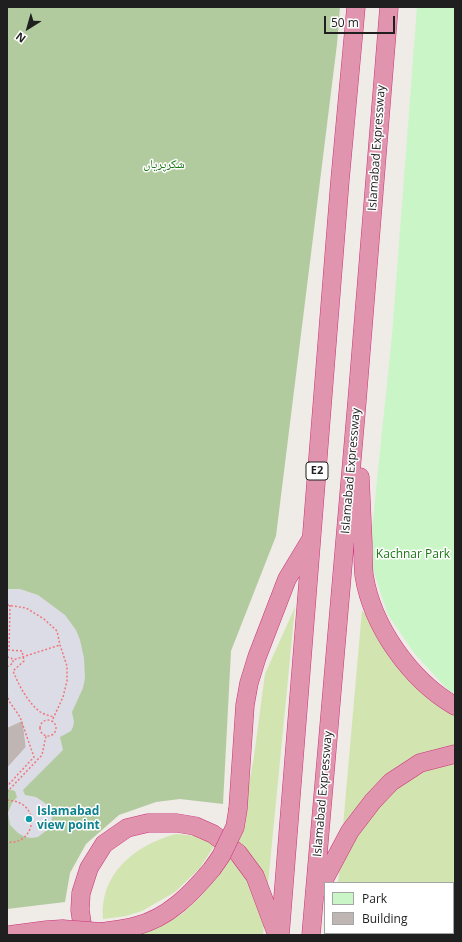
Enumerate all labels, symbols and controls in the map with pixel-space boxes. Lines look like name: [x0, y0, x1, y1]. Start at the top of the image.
north arrow: [8, 8, 48, 48]
scale bar: [326, 8, 397, 34]
text: 50 m: [331, 14, 359, 31]
text: N: [12, 29, 29, 47]
street label: Islamabad Expressway: [365, 84, 389, 212]
park label: شکرپریاں: [143, 158, 185, 172]
street label: Islamabad Expressway: [338, 407, 364, 535]
road number: E2: [306, 462, 328, 480]
park label: Kachnar Park: [376, 548, 450, 562]
street label: Islamabad Expressway: [310, 730, 336, 858]
place label: Islamabad view point: [37, 805, 100, 833]
marker: Islamabad view point: [24, 814, 34, 824]
legend: [324, 882, 454, 934]
text: Park: [362, 890, 387, 907]
text: Building: [362, 910, 407, 927]

